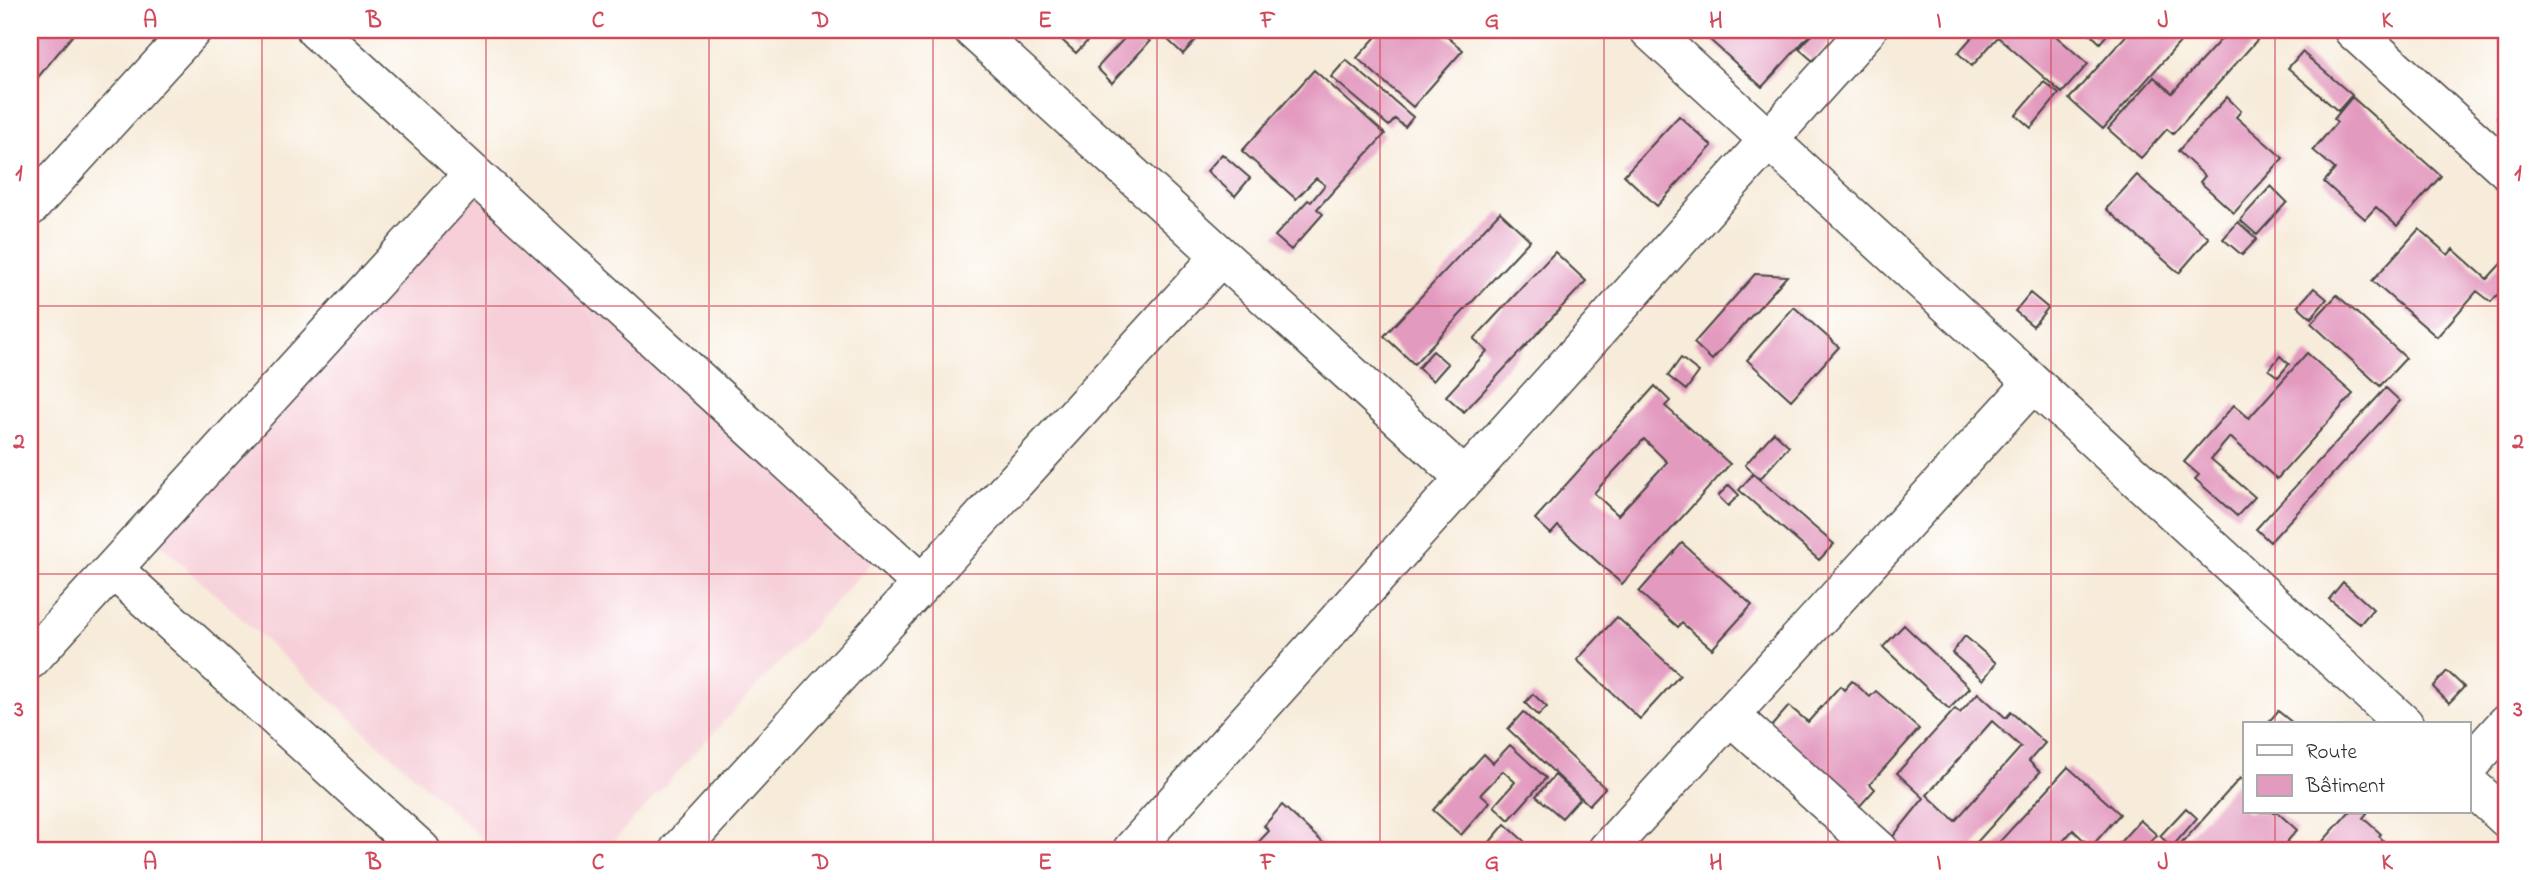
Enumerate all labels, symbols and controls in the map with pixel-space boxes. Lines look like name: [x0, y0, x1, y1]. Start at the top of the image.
text: A: [143, 5, 157, 38]
text: B: [365, 5, 382, 38]
text: C: [592, 5, 605, 38]
text: D: [812, 5, 829, 38]
text: E: [1038, 5, 1052, 38]
text: F: [1260, 5, 1276, 38]
text: G: [1485, 5, 1499, 38]
text: H: [1709, 5, 1723, 38]
text: I: [1936, 5, 1942, 38]
text: J: [2157, 5, 2169, 38]
text: K: [2381, 5, 2393, 38]
text: 1: [15, 158, 23, 191]
text: 1: [2514, 158, 2522, 191]
text: 2: [12, 426, 25, 459]
text: 2: [2511, 426, 2524, 459]
text: 3: [13, 694, 24, 727]
text: 3: [2512, 694, 2523, 727]
legend: [2243, 722, 2470, 814]
text: Route: [2306, 738, 2358, 768]
text: Bâtiment: [2305, 772, 2385, 802]
text: A: [143, 847, 157, 880]
text: B: [365, 847, 382, 880]
text: C: [592, 847, 605, 880]
text: D: [812, 847, 829, 880]
text: E: [1038, 847, 1052, 880]
text: F: [1260, 847, 1276, 880]
text: G: [1485, 847, 1499, 880]
text: H: [1709, 847, 1723, 880]
text: I: [1936, 847, 1942, 880]
text: J: [2157, 847, 2169, 880]
text: K: [2381, 847, 2393, 880]

